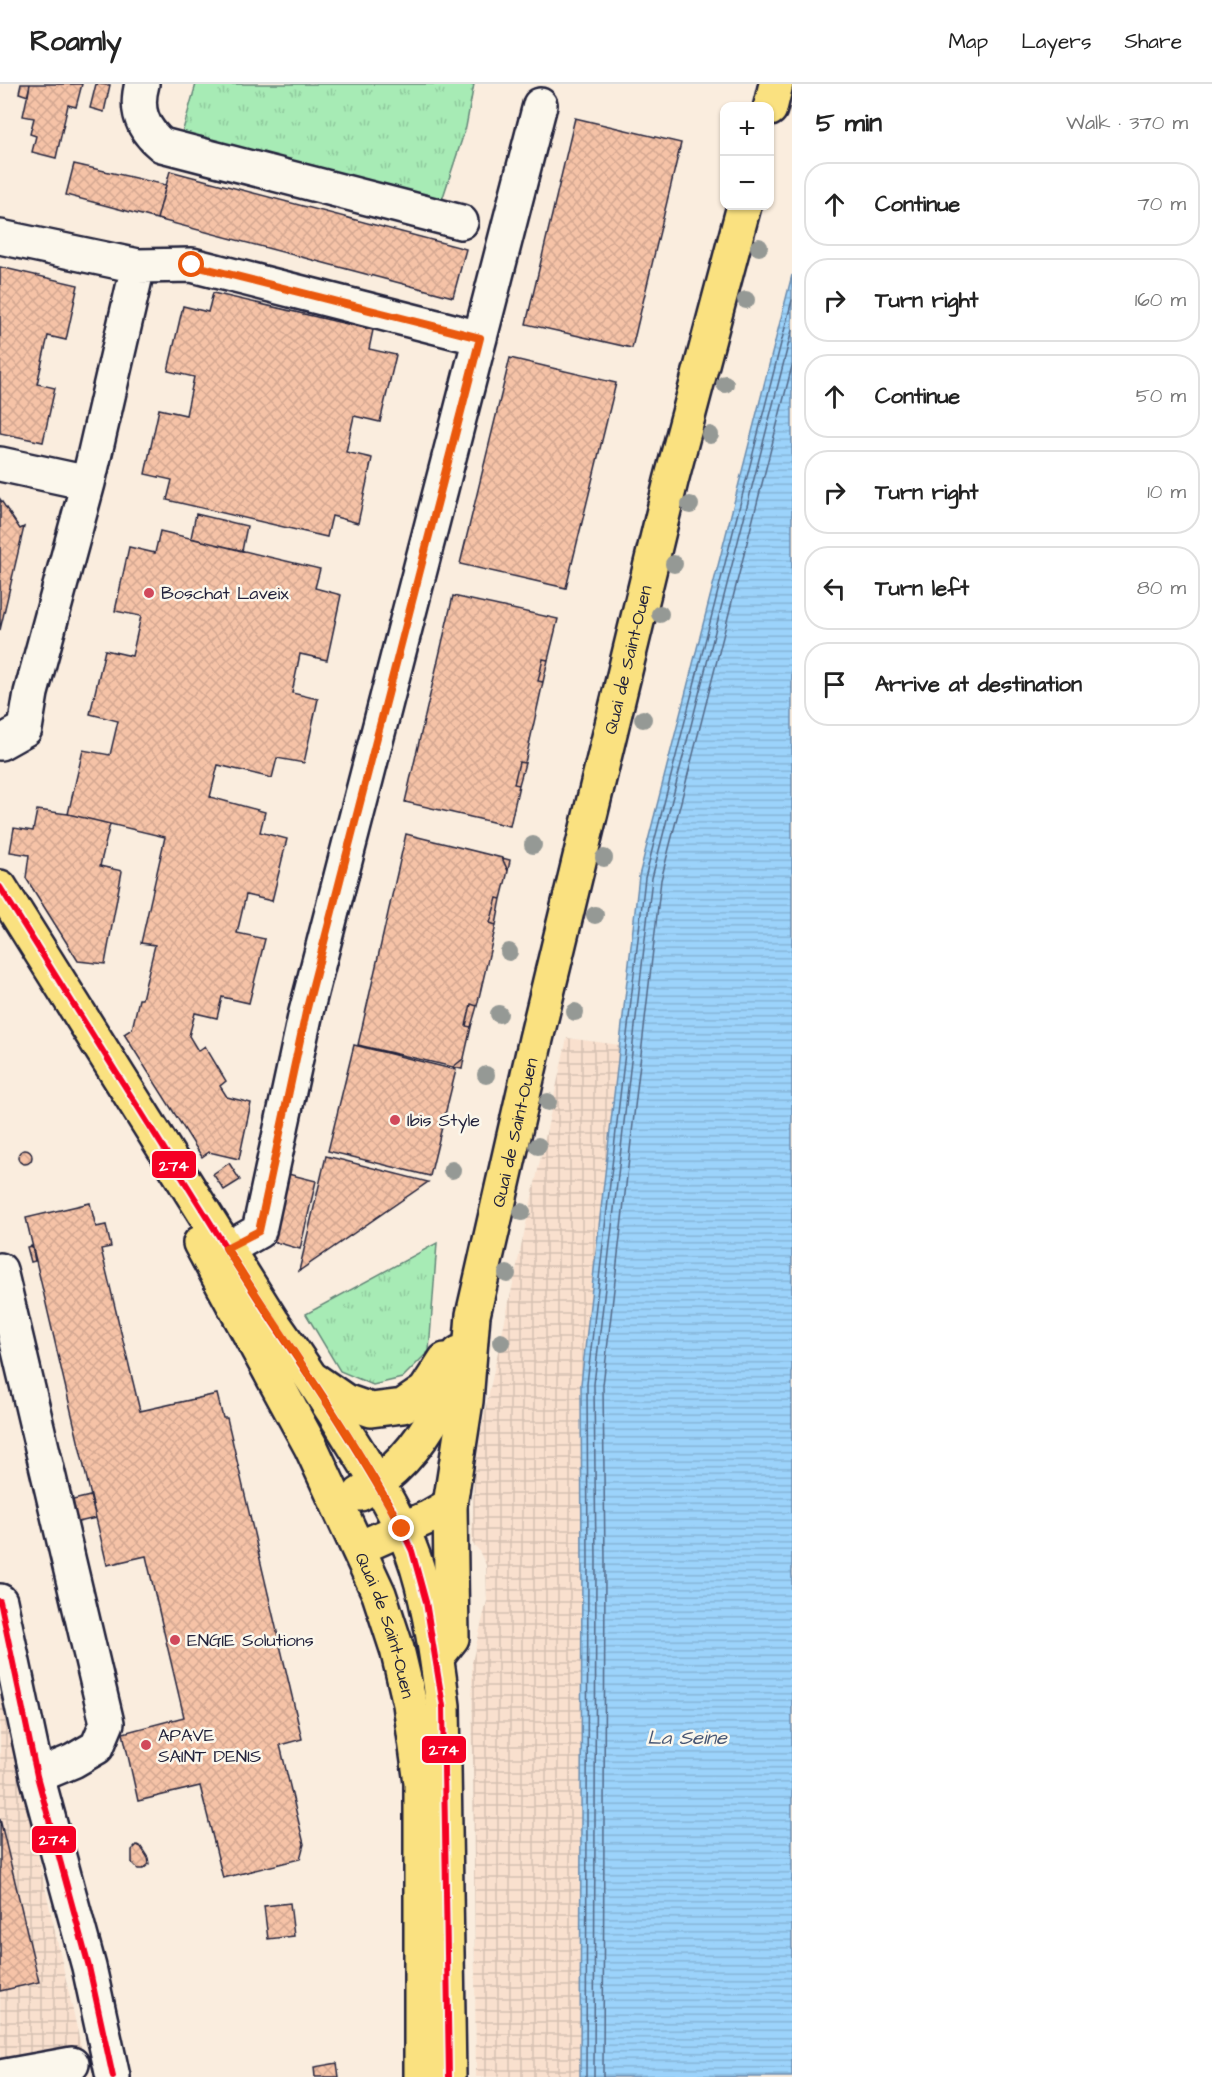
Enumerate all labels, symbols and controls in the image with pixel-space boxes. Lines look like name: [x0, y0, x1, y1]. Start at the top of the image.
text: Roamly: [30, 22, 122, 61]
text: Map: [948, 27, 988, 56]
text: Layers: [1021, 27, 1091, 56]
text: Share: [1124, 27, 1182, 56]
map controls: [720, 102, 774, 210]
button: +: [720, 102, 774, 156]
text: 5 min: [816, 105, 882, 141]
text: Walk · 370 m: [1066, 109, 1188, 137]
button: −: [720, 156, 774, 210]
icon: ahead: [818, 188, 851, 221]
text: Continue: [875, 189, 960, 220]
text: 70 m: [1138, 190, 1186, 218]
route start: [178, 251, 204, 277]
icon: right: [818, 284, 851, 317]
text: Turn right: [875, 285, 978, 316]
text: 160 m: [1135, 286, 1186, 314]
icon: ahead: [818, 380, 851, 413]
text: Continue: [875, 381, 960, 412]
text: 50 m: [1136, 382, 1186, 410]
icon: right: [818, 476, 851, 509]
text: Turn right: [875, 477, 978, 508]
text: 10 m: [1147, 478, 1186, 506]
icon: left: [818, 572, 851, 605]
text: Turn left: [875, 573, 969, 604]
text: 80 m: [1137, 574, 1186, 602]
place label: Boschat Laveix: [161, 581, 289, 606]
street label: Quai de Saint-Ouen: [598, 583, 658, 737]
marker: Boschat Laveix: [142, 586, 156, 600]
icon: arrive: [818, 668, 851, 701]
text: Arrive at destination: [875, 669, 1082, 700]
street label: Quai de Saint-Ouen: [486, 1055, 544, 1210]
place label: Ibis Style: [407, 1108, 480, 1134]
marker: Ibis Style: [388, 1113, 402, 1127]
line badge: 274: [151, 1150, 197, 1179]
text: 274: [158, 1155, 189, 1177]
route end: [388, 1515, 414, 1541]
street label: Quai de Saint-Ouen: [349, 1549, 420, 1701]
place label: ENGIE Solutions: [187, 1628, 314, 1653]
marker: ENGIE Solutions: [168, 1633, 182, 1647]
place label: APAVE SAINT DENIS: [158, 1723, 261, 1769]
water label: La Seine: [647, 1724, 728, 1752]
line badge: 274: [421, 1735, 467, 1764]
marker: APAVE SAINT DENIS: [139, 1738, 153, 1752]
text: 274: [428, 1739, 459, 1761]
line badge: 274: [31, 1825, 77, 1854]
text: 274: [38, 1829, 69, 1851]

